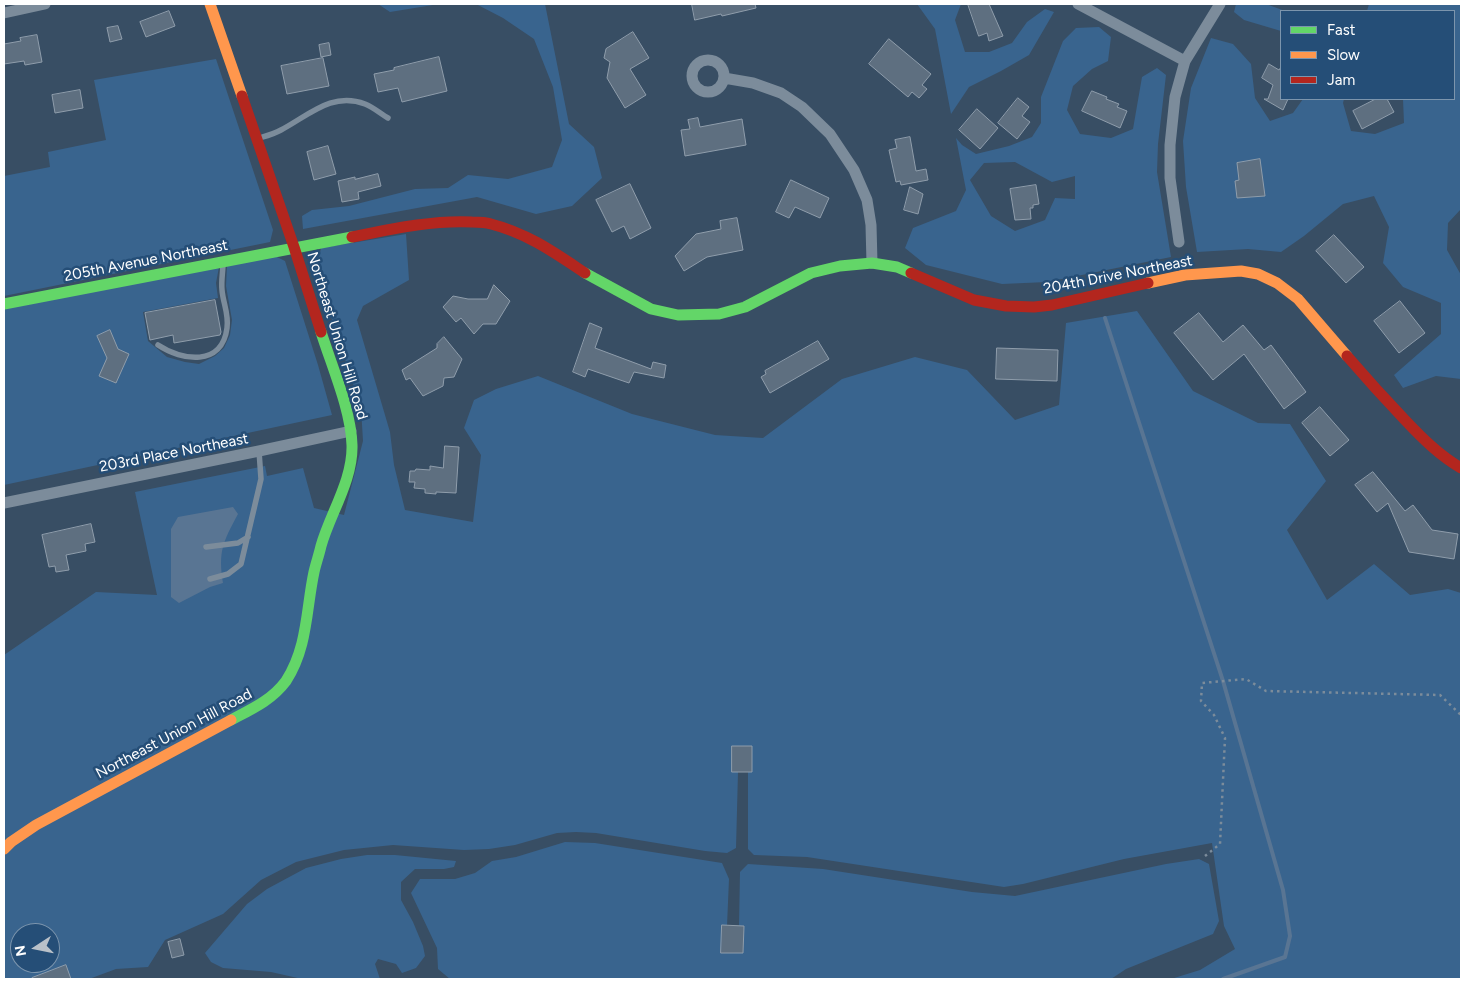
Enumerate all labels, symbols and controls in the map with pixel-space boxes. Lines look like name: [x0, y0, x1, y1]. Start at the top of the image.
legend: [1280, 10, 1455, 100]
text: Fast: [1327, 21, 1355, 39]
text: Slow: [1327, 46, 1360, 64]
text: Jam: [1327, 71, 1355, 89]
street label: 205th Avenue Northeast: [62, 236, 230, 286]
street label: Northeast Union Hill Road: [303, 250, 371, 422]
street label: 204th Drive Northeast: [1042, 252, 1194, 298]
street label: 203rd Place Northeast: [98, 430, 250, 476]
street label: Northeast Union Hill Road: [93, 685, 255, 783]
north arrow: [10, 923, 60, 973]
text: N: [11, 944, 30, 958]

